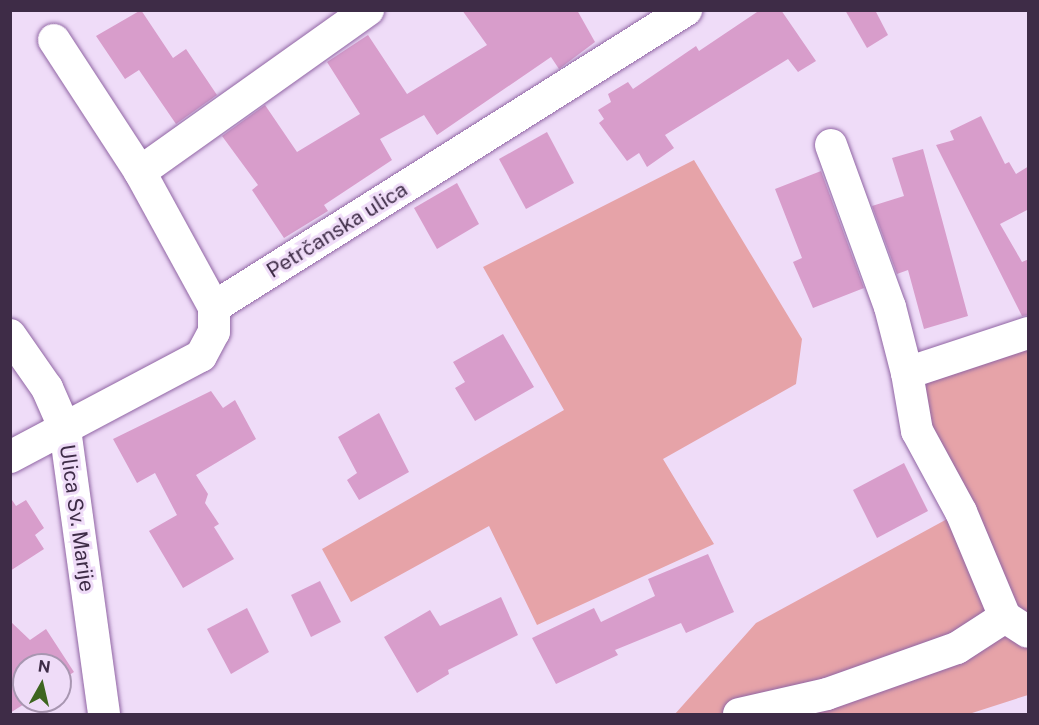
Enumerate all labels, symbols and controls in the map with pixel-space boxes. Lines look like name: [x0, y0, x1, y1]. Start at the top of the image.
street label: Petrčanska ulica: [262, 177, 412, 283]
street label: Ulica Sv. Marije: [54, 443, 100, 593]
north arrow: [12, 653, 72, 713]
text: N: [37, 656, 52, 677]

